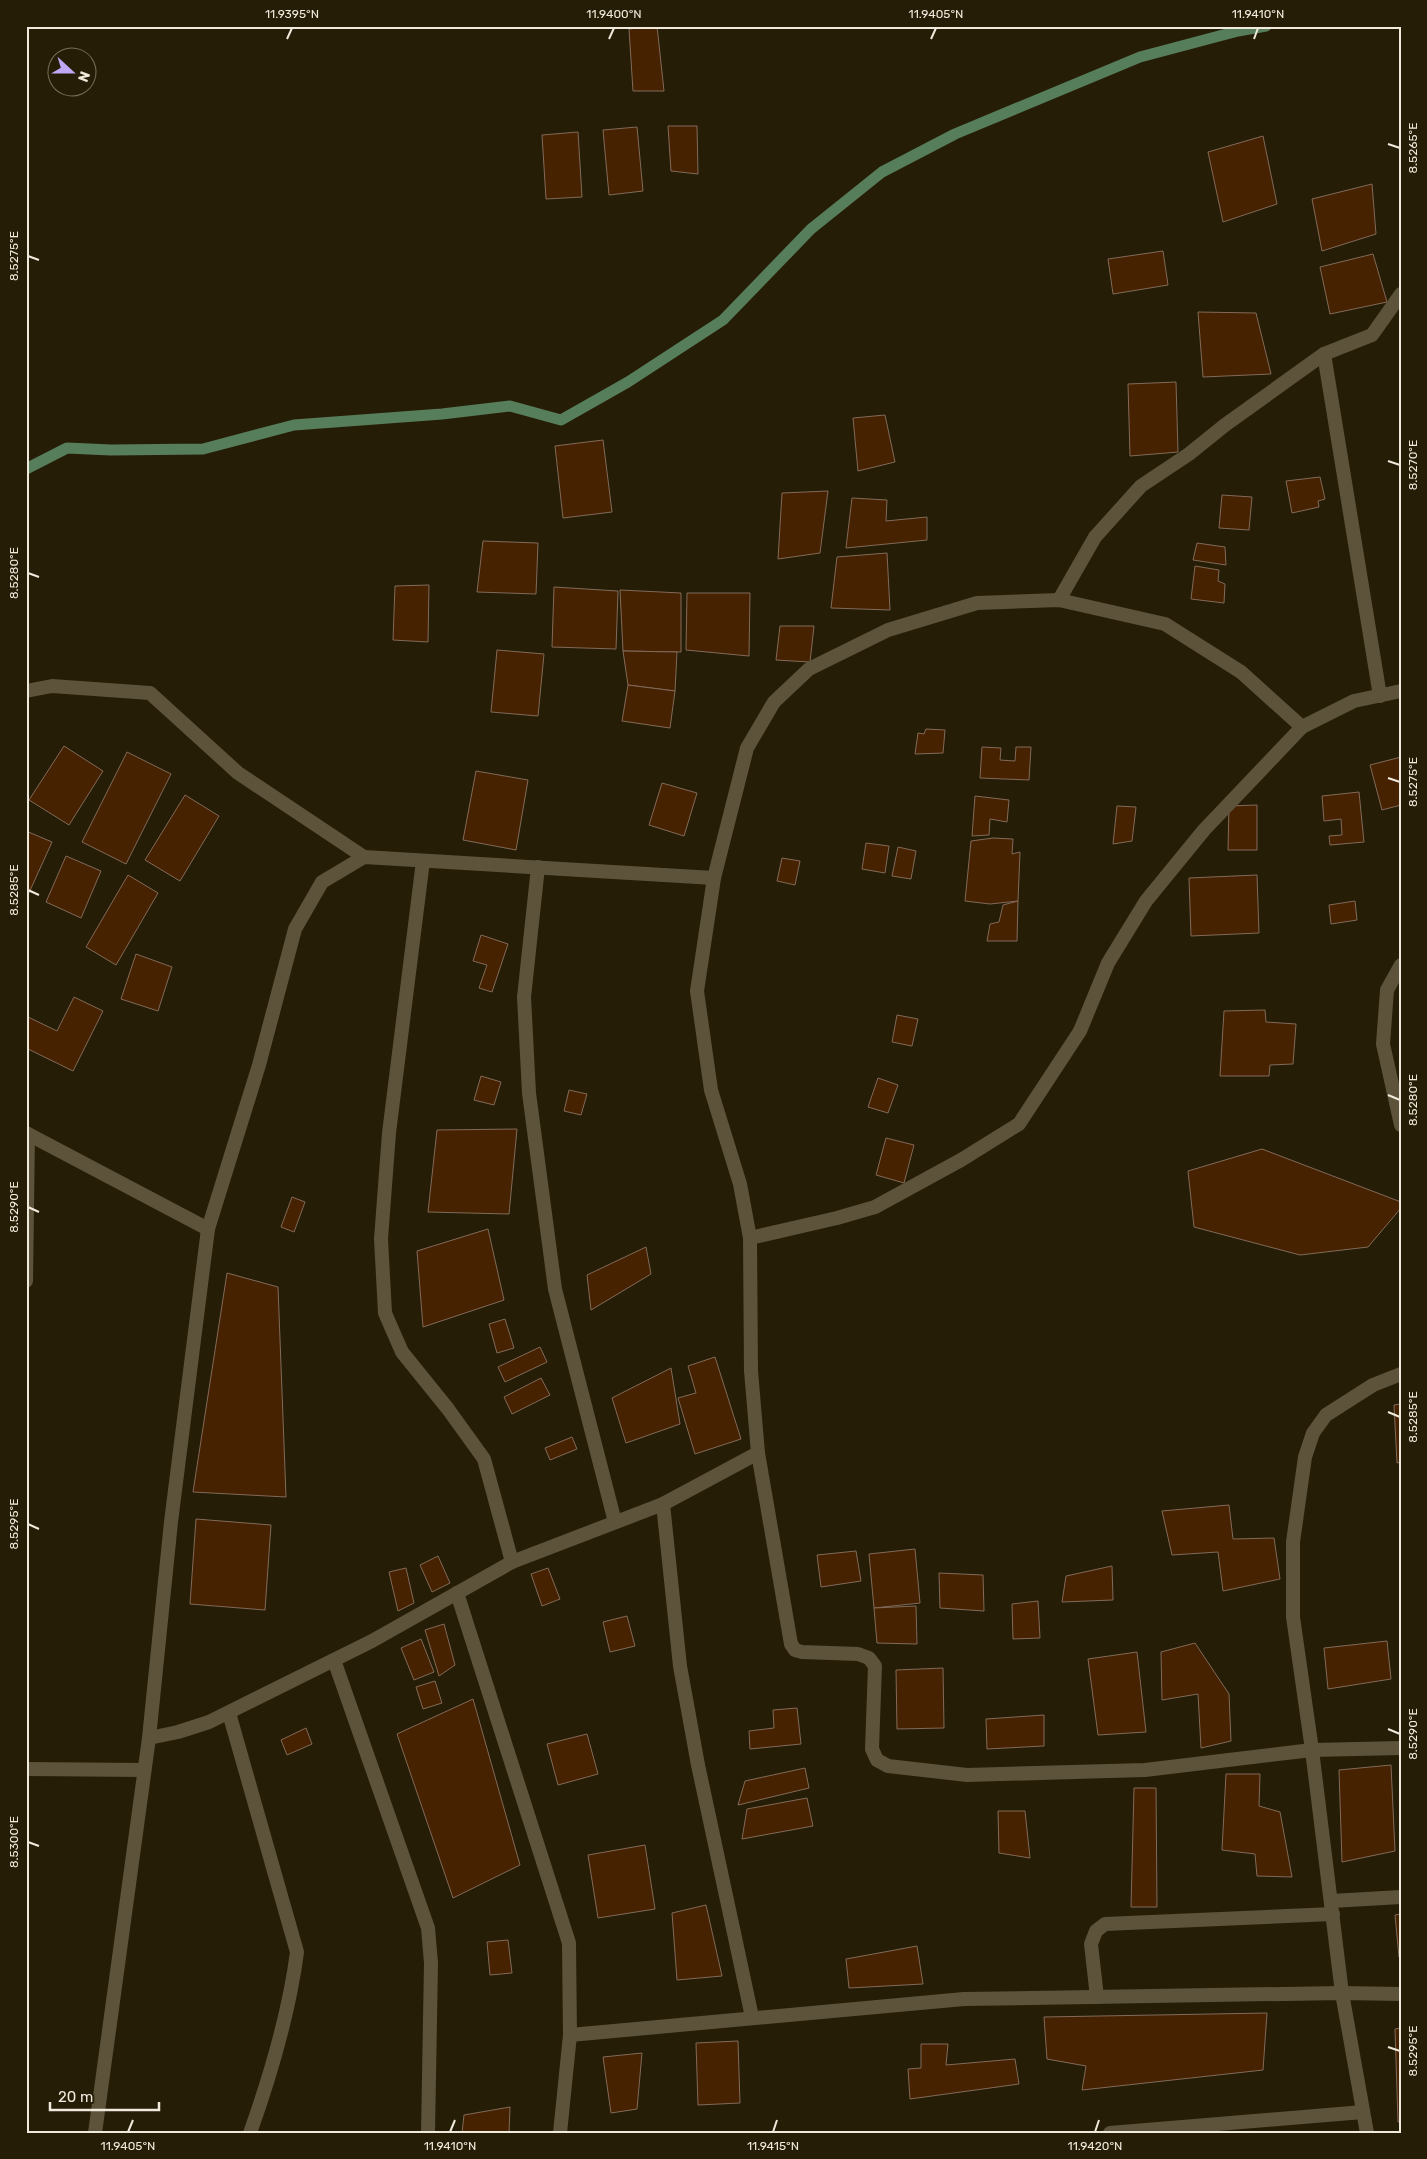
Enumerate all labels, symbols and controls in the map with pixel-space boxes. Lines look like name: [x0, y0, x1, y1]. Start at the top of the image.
text: 11.9395°N: [265, 7, 319, 21]
text: 11.9400°N: [586, 7, 642, 21]
text: 11.9405°N: [909, 7, 963, 21]
text: 11.9410°N: [1232, 7, 1284, 21]
north arrow: [48, 48, 98, 98]
text: N: [74, 69, 93, 84]
text: 8.5265°E: [1406, 122, 1420, 174]
text: 8.5275°E: [7, 231, 21, 281]
text: 8.5270°E: [1406, 440, 1420, 490]
text: 8.5280°E: [7, 547, 21, 599]
text: 8.5275°E: [1406, 757, 1420, 807]
text: 8.5285°E: [7, 864, 21, 916]
text: 8.5280°E: [1406, 1074, 1420, 1126]
text: 8.5290°E: [7, 1181, 21, 1233]
text: 8.5285°E: [1406, 1391, 1420, 1443]
text: 8.5295°E: [7, 1499, 21, 1549]
text: 8.5290°E: [1406, 1708, 1420, 1760]
text: 8.5300°E: [7, 1816, 21, 1868]
text: 8.5295°E: [1406, 2026, 1420, 2076]
scale bar: [50, 2079, 159, 2111]
text: 20 m: [58, 2088, 93, 2106]
text: 11.9405°N: [101, 2139, 155, 2153]
text: 11.9410°N: [424, 2139, 476, 2153]
text: 11.9415°N: [747, 2139, 799, 2153]
text: 11.9420°N: [1068, 2139, 1122, 2153]

